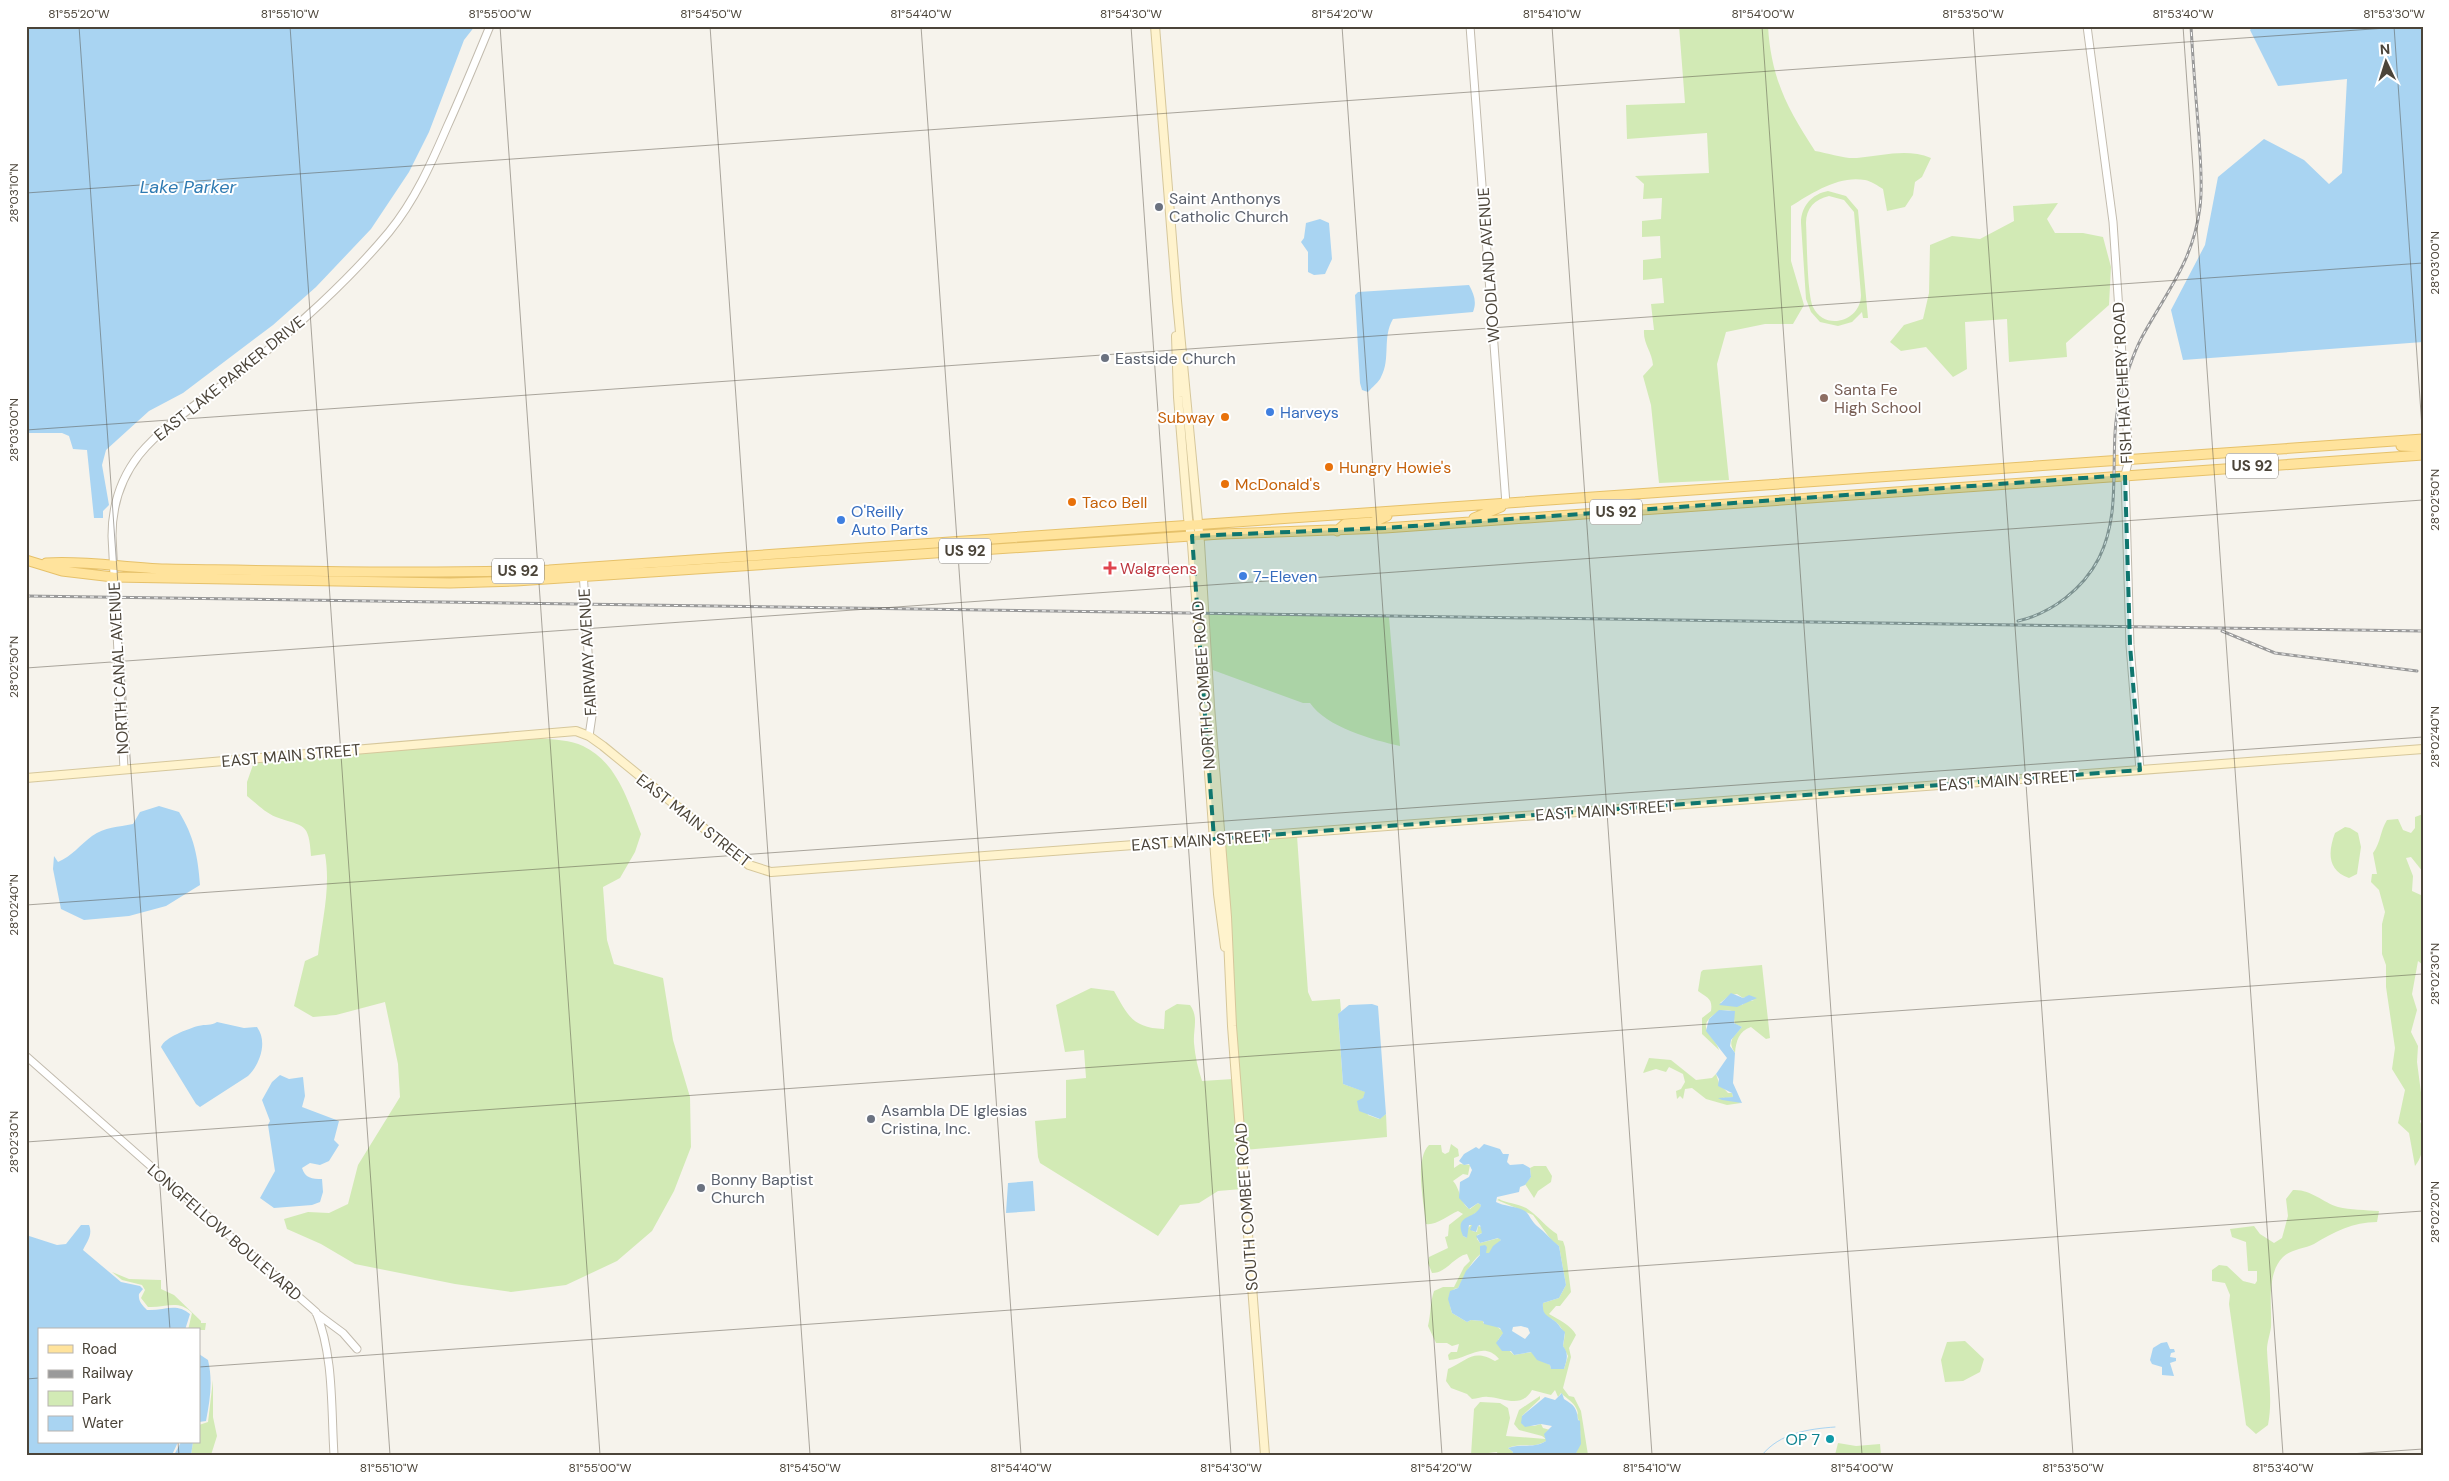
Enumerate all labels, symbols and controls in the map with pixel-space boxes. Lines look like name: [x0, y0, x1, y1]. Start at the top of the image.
text: 81°55'20"W: [48, 6, 110, 22]
text: 81°55'10"W: [261, 6, 320, 22]
text: 81°55'00"W: [469, 6, 532, 22]
text: 81°54'50"W: [680, 6, 742, 22]
text: 81°54'40"W: [890, 6, 952, 22]
text: 81°54'30"W: [1100, 6, 1162, 22]
text: 81°54'20"W: [1311, 6, 1373, 22]
text: 81°54'10"W: [1523, 6, 1582, 22]
text: 81°54'00"W: [1732, 6, 1795, 22]
text: 81°53'50"W: [1942, 6, 2004, 22]
text: 81°53'40"W: [2152, 6, 2214, 22]
text: 81°53'30"W: [2363, 6, 2425, 22]
north arrow: [2362, 38, 2412, 88]
text: N: [2379, 40, 2391, 58]
text: 28°03'10"N: [6, 163, 22, 223]
water label: Lake Parker: [140, 175, 238, 199]
street label: WOODLAND AVENUE: [1473, 187, 1504, 343]
place label: Saint Anthonys Catholic Church: [1169, 188, 1289, 227]
marker: Saint Anthonys Catholic Church: [1153, 201, 1165, 213]
text: 28°03'00"N: [2427, 231, 2443, 295]
street label: FISH HATCHERY ROAD: [2108, 301, 2137, 464]
street label: EAST LAKE PARKER DRIVE: [150, 311, 309, 446]
place label: Eastside Church: [1115, 348, 1236, 369]
marker: Eastside Church: [1099, 352, 1111, 364]
place label: Santa Fe High School: [1834, 379, 1921, 418]
marker: Santa Fe High School: [1818, 392, 1830, 404]
text: 28°03'00"N: [6, 398, 22, 462]
place label: Harveys: [1280, 402, 1339, 423]
marker: Harveys: [1264, 406, 1276, 418]
place label: Subway: [1158, 407, 1215, 428]
marker: Subway: [1219, 411, 1231, 423]
road number: US 92: [2226, 454, 2278, 478]
place label: Hungry Howie's: [1339, 457, 1451, 478]
marker: Hungry Howie's: [1323, 461, 1335, 473]
text: 28°02'50"N: [2427, 469, 2443, 531]
place label: McDonald's: [1235, 474, 1320, 495]
marker: McDonald's: [1219, 478, 1231, 490]
place label: Taco Bell: [1082, 492, 1147, 513]
marker: Taco Bell: [1066, 496, 1078, 508]
road number: US 92: [1590, 500, 1642, 524]
place label: O'Reilly Auto Parts: [851, 501, 928, 540]
marker: O'Reilly Auto Parts: [835, 514, 847, 526]
road number: US 92: [939, 538, 991, 564]
road number: US 92: [492, 558, 544, 584]
place label: Walgreens: [1120, 558, 1197, 579]
marker: Walgreens: [1104, 562, 1116, 574]
place label: 7-Eleven: [1253, 566, 1317, 587]
marker: 7-Eleven: [1237, 570, 1249, 582]
street label: NORTH CANAL AVENUE: [103, 581, 134, 755]
street label: FAIRWAY AVENUE: [574, 588, 601, 716]
street label: NORTH COMBEE ROAD: [1187, 600, 1220, 770]
text: 28°02'50"N: [6, 636, 22, 698]
text: 28°02'40"N: [2427, 706, 2443, 768]
street label: EAST MAIN STREET: [221, 739, 362, 772]
street label: EAST MAIN STREET: [1938, 765, 2078, 796]
street label: EAST MAIN STREET: [632, 769, 755, 872]
street label: EAST MAIN STREET: [1535, 795, 1675, 826]
street label: EAST MAIN STREET: [1131, 825, 1271, 856]
text: 28°02'40"N: [6, 874, 22, 936]
text: 28°02'30"N: [2427, 943, 2443, 1005]
place label: Asambla DE Iglesias Cristina, Inc.: [881, 1100, 1027, 1139]
text: 28°02'30"N: [6, 1111, 22, 1173]
marker: Asambla DE Iglesias Cristina, Inc.: [865, 1113, 877, 1125]
street label: SOUTH COMBEE ROAD: [1230, 1122, 1263, 1292]
street label: LONGFELLOW BOULEVARD: [143, 1159, 306, 1305]
place label: Bonny Baptist Church: [711, 1169, 814, 1208]
text: 28°02'20"N: [2427, 1181, 2443, 1243]
marker: Bonny Baptist Church: [695, 1182, 707, 1194]
legend: [38, 1328, 200, 1444]
text: Road: [82, 1339, 117, 1359]
text: Railway: [82, 1363, 134, 1383]
text: Park: [82, 1389, 112, 1409]
text: Water: [82, 1413, 124, 1433]
place label: OP 7: [1786, 1429, 1820, 1450]
marker: OP 7: [1824, 1433, 1836, 1445]
text: 81°55'10"W: [360, 1460, 419, 1476]
text: 81°55'00"W: [569, 1460, 632, 1476]
text: 81°54'50"W: [779, 1460, 841, 1476]
text: 81°54'40"W: [990, 1460, 1052, 1476]
text: 81°54'30"W: [1200, 1460, 1262, 1476]
text: 81°54'20"W: [1410, 1460, 1472, 1476]
text: 81°54'10"W: [1623, 1460, 1682, 1476]
text: 81°54'00"W: [1831, 1460, 1894, 1476]
text: 81°53'50"W: [2042, 1460, 2104, 1476]
text: 81°53'40"W: [2252, 1460, 2314, 1476]

